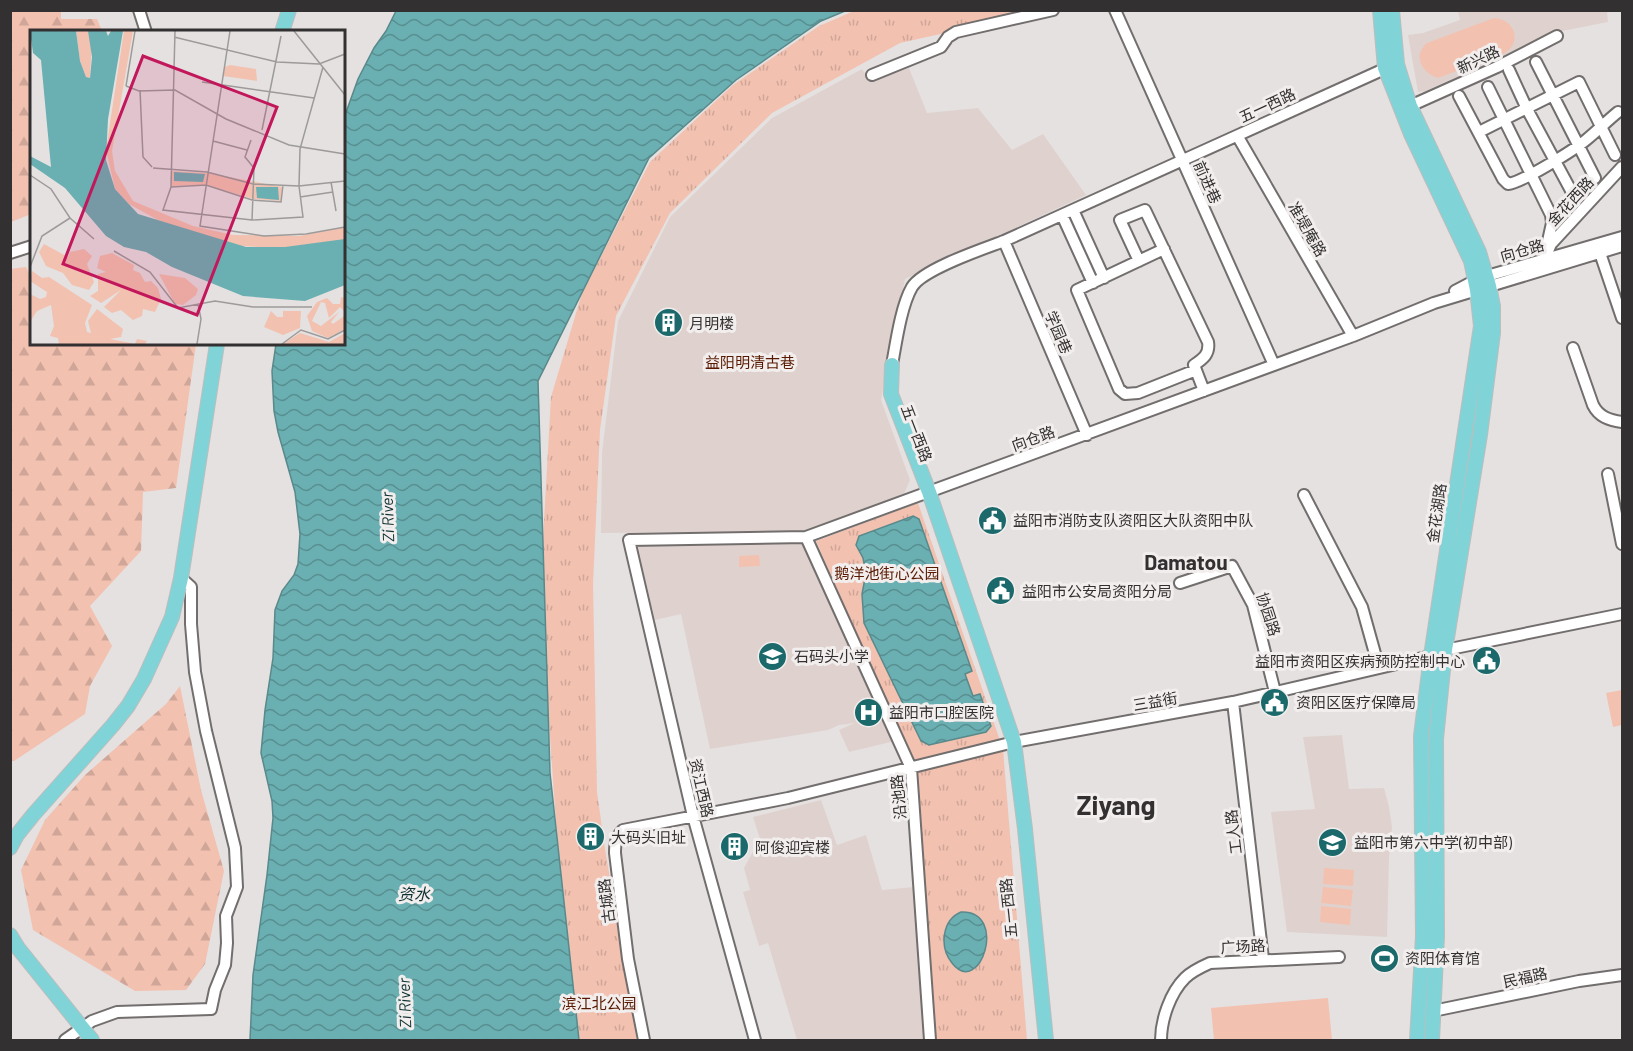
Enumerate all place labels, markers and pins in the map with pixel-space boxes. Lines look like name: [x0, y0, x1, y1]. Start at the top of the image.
building icon: 月明楼: [652, 307, 684, 339]
place label: 月明楼: [689, 314, 734, 332]
public building icon: 益阳市消防支队资阳区大队资阳中队: [976, 504, 1008, 536]
place label: 益阳市消防支队资阳区大队资阳中队: [1013, 511, 1253, 529]
public building icon: 益阳市公安局资阳分局: [985, 575, 1017, 607]
place label: 益阳市公安局资阳分局: [1022, 582, 1172, 600]
school or university icon: 石码头小学: [757, 640, 789, 672]
public building icon: 益阳市资阳区疾病预防控制中心: [1470, 645, 1502, 677]
place label: 石码头小学: [794, 647, 869, 665]
place label: 益阳市资阳区疾病预防控制中心: [1255, 652, 1465, 670]
public building icon: 资阳区医疗保障局: [1259, 686, 1291, 718]
place label: 资阳区医疗保障局: [1296, 693, 1416, 711]
hospital icon: 益阳市口腔医院: [852, 696, 884, 728]
place label: 益阳市口腔医院: [889, 703, 994, 721]
building icon: 大码头旧址: [574, 821, 606, 853]
school or university icon: 益阳市第六中学(初中部): [1317, 826, 1349, 858]
place label: 大码头旧址: [611, 828, 686, 846]
building icon: 阿俊迎宾楼: [718, 831, 750, 863]
place label: 益阳市第六中学(初中部): [1354, 833, 1512, 851]
place label: 阿俊迎宾楼: [755, 838, 830, 856]
sports icon: 资阳体育馆: [1368, 942, 1400, 974]
place label: 资阳体育馆: [1405, 949, 1480, 967]

